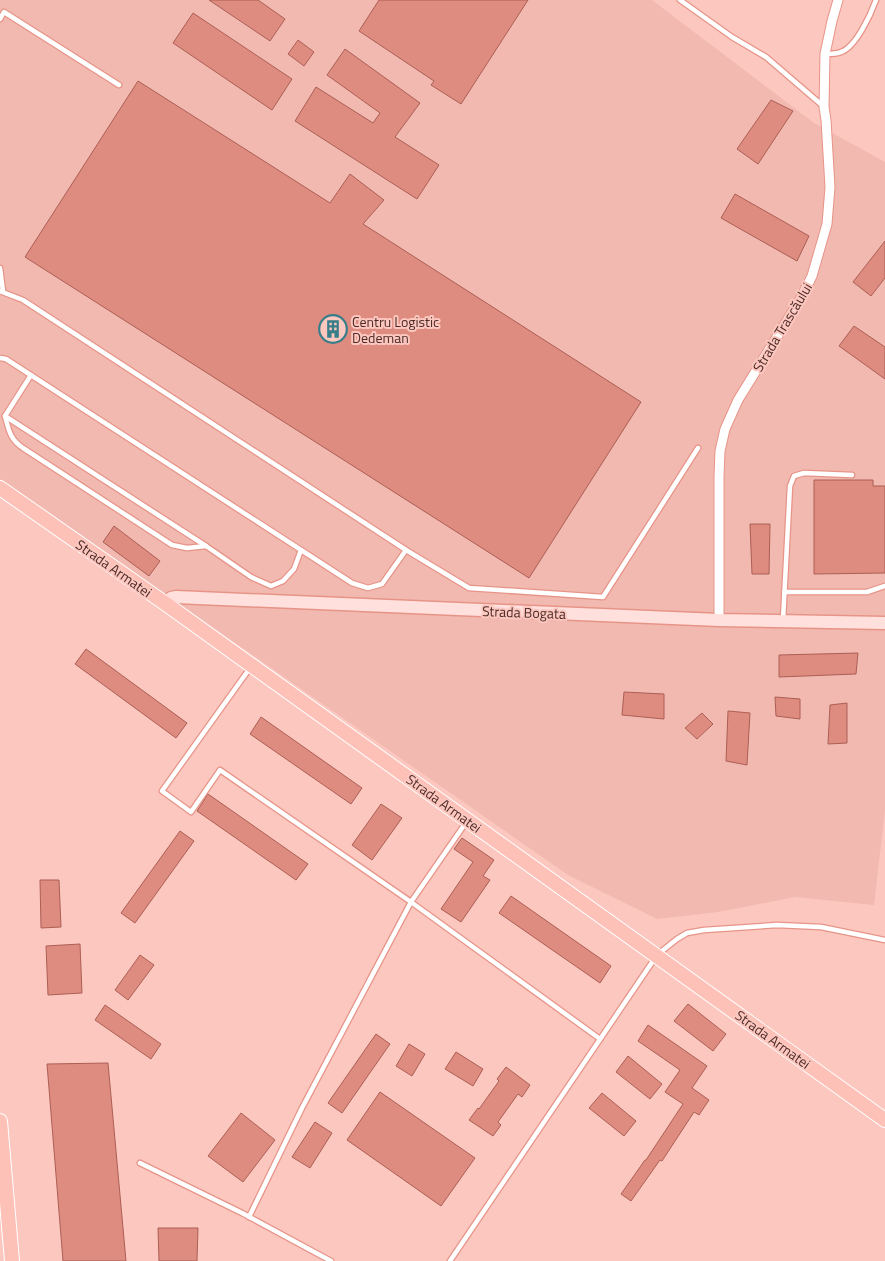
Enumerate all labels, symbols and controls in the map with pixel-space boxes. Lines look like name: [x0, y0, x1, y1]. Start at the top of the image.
street label: Strada Trascăului: [747, 278, 817, 376]
place label: Centru Logistic Dedeman: [352, 311, 439, 348]
building icon: Centru Logistic Dedeman: [318, 314, 348, 344]
street label: Strada Armatei: [72, 534, 156, 602]
street label: Strada Bogata: [482, 600, 566, 624]
street label: Strada Armatei: [402, 768, 486, 838]
street label: Strada Armatei: [731, 1004, 815, 1074]

